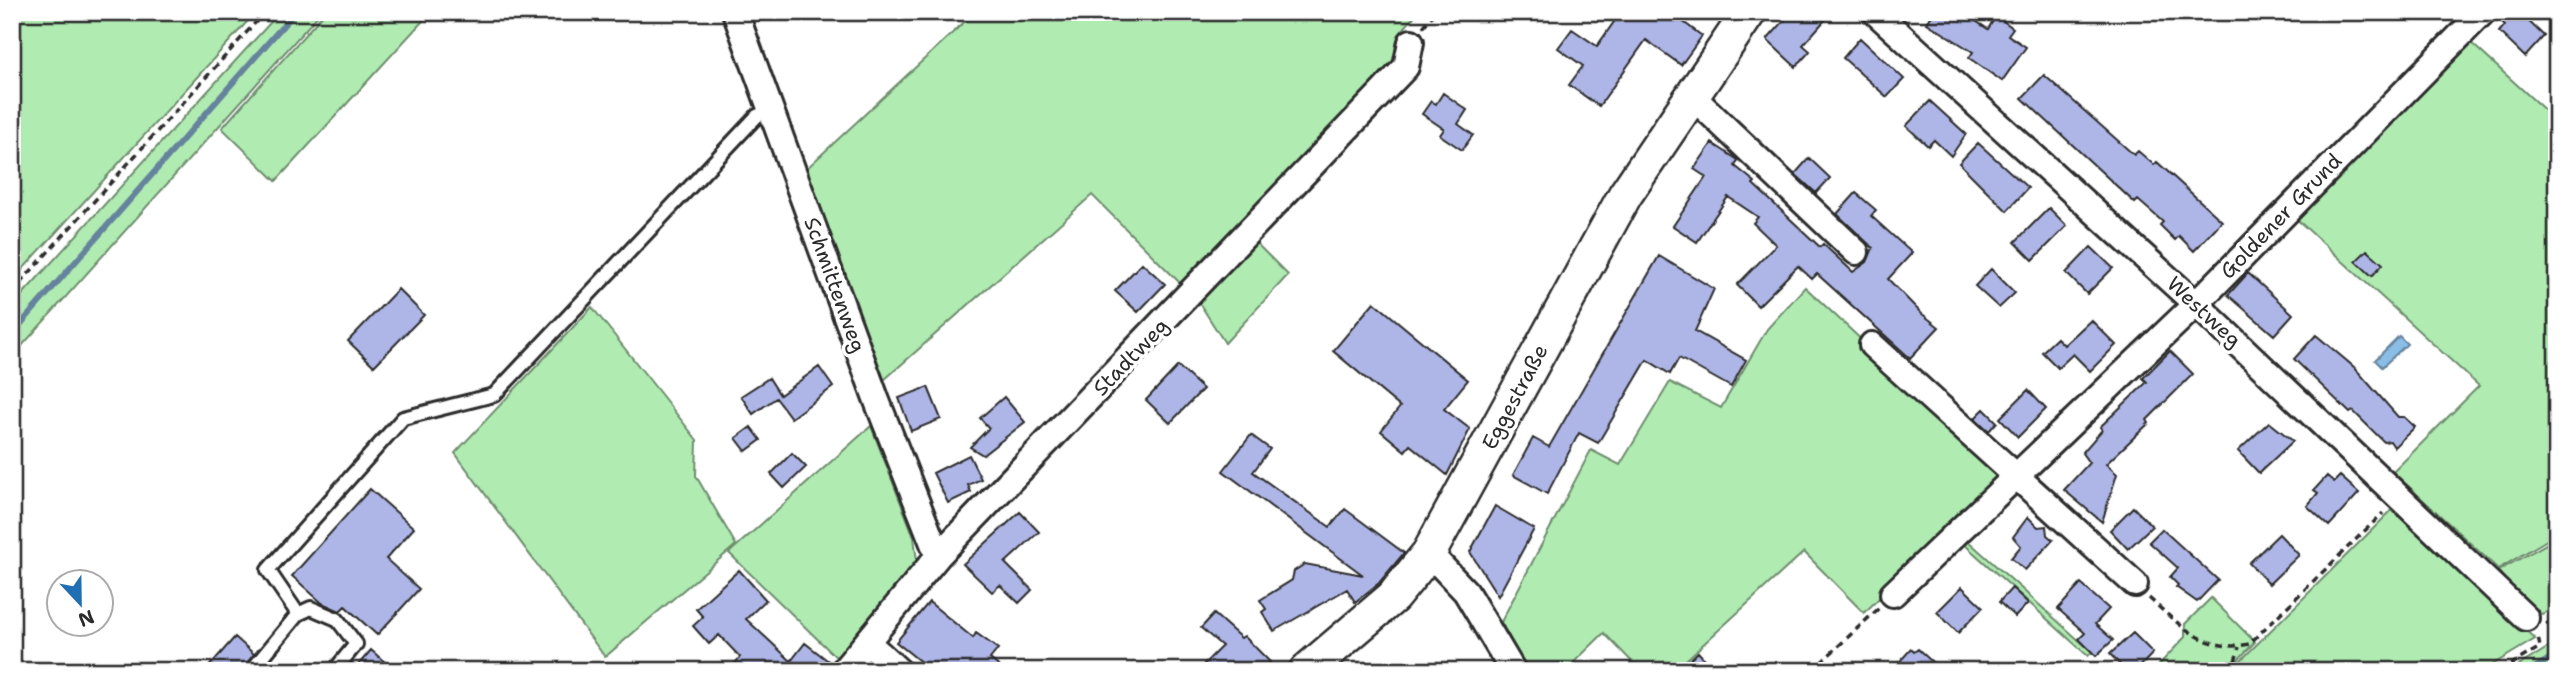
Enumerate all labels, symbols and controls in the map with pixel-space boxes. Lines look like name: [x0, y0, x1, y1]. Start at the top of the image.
street label: Goldener Grund: [2214, 147, 2348, 285]
street label: Schmittenweg: [798, 213, 872, 357]
street label: Westweg: [2161, 270, 2247, 354]
street label: Stadtweg: [1087, 312, 1175, 402]
street label: Eggestraße: [1476, 339, 1554, 455]
north arrow: [46, 568, 116, 638]
text: N: [75, 604, 98, 633]

